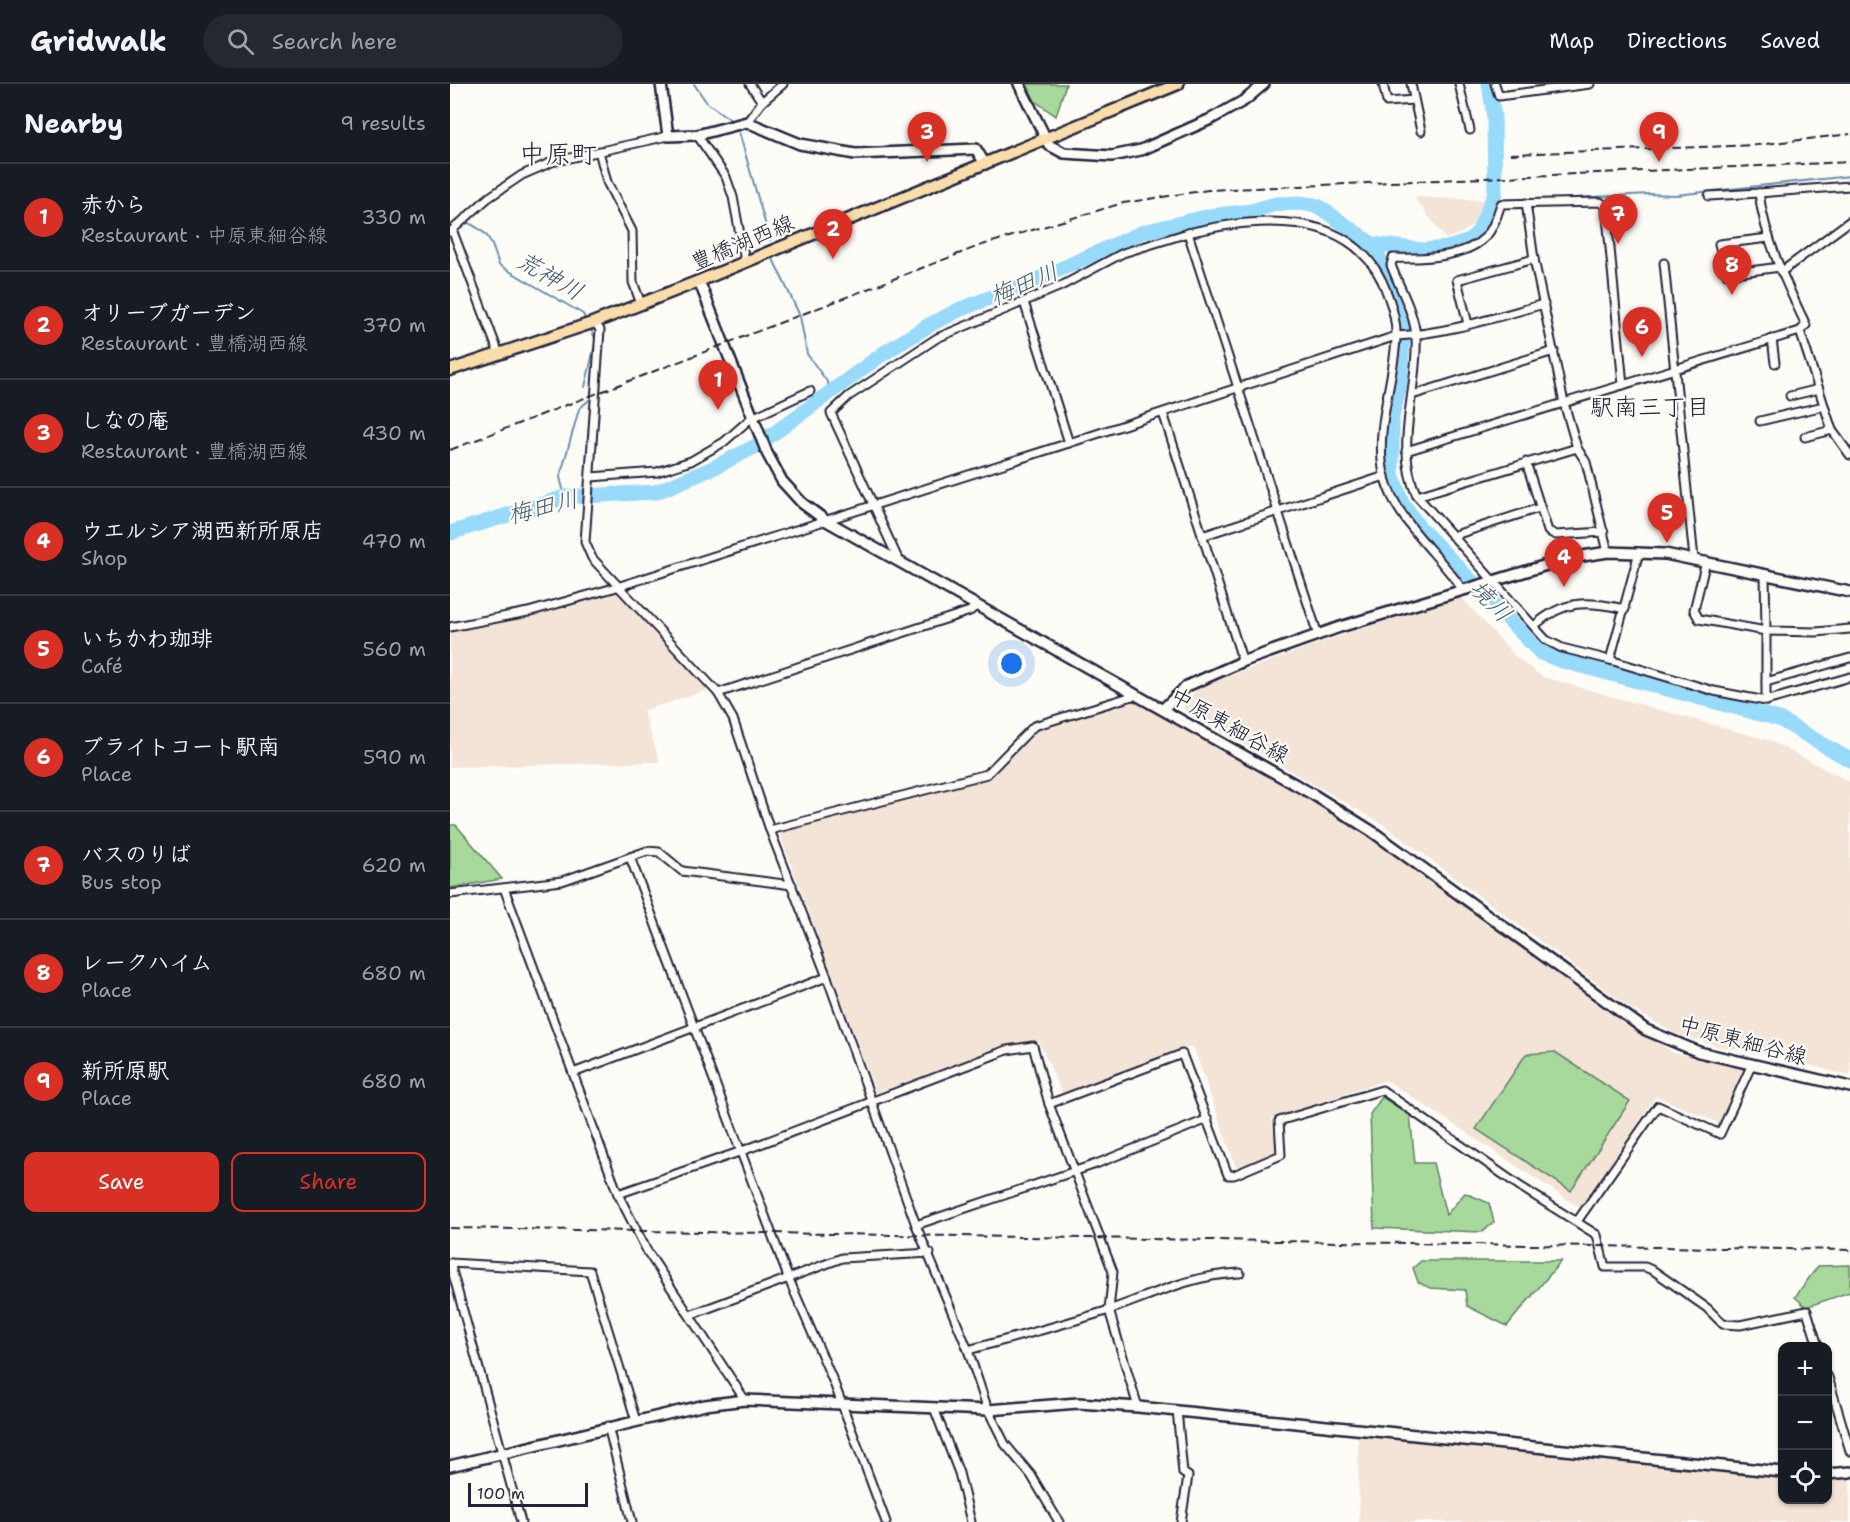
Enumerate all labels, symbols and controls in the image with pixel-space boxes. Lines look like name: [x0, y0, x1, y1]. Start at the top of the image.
search box: [203, 14, 623, 68]
text: Gridwalk: [30, 22, 167, 60]
icon: search: [224, 25, 257, 58]
text: Search here: [272, 27, 398, 56]
text: Map: [1549, 27, 1594, 55]
text: Directions: [1627, 27, 1727, 55]
text: Saved: [1760, 27, 1820, 55]
text: Nearby: [24, 106, 123, 141]
text: 9 results: [340, 110, 426, 136]
pin: 3: [908, 112, 946, 162]
pin: 9: [1640, 112, 1678, 162]
district label: 中原町: [519, 136, 597, 171]
text: 赤から: [81, 190, 147, 219]
pin: 7: [1598, 194, 1638, 244]
text: 1: [39, 204, 48, 230]
text: 330 m: [362, 204, 426, 230]
street label: 豊橋湖西線: [686, 208, 798, 277]
pin: 2: [814, 210, 853, 259]
text: Restaurant · 中原東細谷線: [81, 222, 327, 248]
water label: 荒神川: [511, 244, 589, 308]
pin: 8: [1712, 246, 1752, 295]
water label: 梅田川: [985, 255, 1063, 313]
text: オリーブガーデン: [81, 298, 256, 327]
pin: 6: [1622, 308, 1662, 357]
text: 2: [37, 312, 51, 338]
text: 370 m: [362, 312, 426, 338]
text: Restaurant · 豊橋湖西線: [81, 330, 307, 356]
pin: 1: [698, 360, 738, 410]
district label: 駅南三丁目: [1590, 391, 1710, 423]
text: しなの庵: [81, 406, 169, 435]
text: 3: [37, 420, 51, 446]
text: 430 m: [362, 420, 426, 446]
text: Restaurant · 豊橋湖西線: [81, 438, 307, 464]
water label: 梅田川: [504, 483, 582, 531]
pin: 5: [1648, 494, 1686, 543]
text: ウエルシア湖西新所原店: [81, 516, 323, 545]
text: 4: [37, 528, 51, 554]
text: 470 m: [362, 528, 426, 554]
pin: 4: [1544, 538, 1584, 587]
text: Shop: [81, 545, 128, 571]
water label: 境川: [1463, 573, 1519, 629]
text: いちかわ珈琲: [81, 624, 213, 653]
text: 5: [37, 636, 50, 662]
text: 560 m: [363, 636, 426, 662]
your location: [997, 649, 1026, 678]
text: Café: [81, 653, 123, 679]
street label: 中原東細谷線: [1165, 681, 1295, 770]
text: ブライトコート駅南: [81, 732, 279, 761]
text: 6: [37, 744, 51, 770]
text: 590 m: [363, 744, 426, 770]
text: Place: [81, 761, 132, 787]
text: バスのりば: [81, 840, 191, 869]
text: 7: [37, 852, 51, 878]
text: 620 m: [362, 852, 426, 878]
text: Bus stop: [81, 869, 162, 895]
text: レークハイム: [81, 948, 213, 977]
text: 8: [37, 960, 51, 986]
text: 680 m: [361, 960, 426, 986]
text: Place: [81, 977, 132, 1003]
street label: 中原東細谷線: [1675, 1009, 1810, 1072]
text: 新所原駅: [81, 1056, 169, 1085]
text: 9: [37, 1068, 51, 1094]
text: 680 m: [361, 1068, 426, 1094]
text: Place: [81, 1085, 132, 1111]
button: Save: [24, 1152, 219, 1212]
button: Share: [231, 1152, 426, 1212]
map controls: [1778, 1342, 1832, 1504]
button: +: [1778, 1342, 1832, 1396]
button: −: [1778, 1396, 1832, 1450]
button: locate: [1778, 1450, 1832, 1504]
scale bar: [468, 1480, 588, 1508]
text: 100 m: [477, 1483, 525, 1504]

